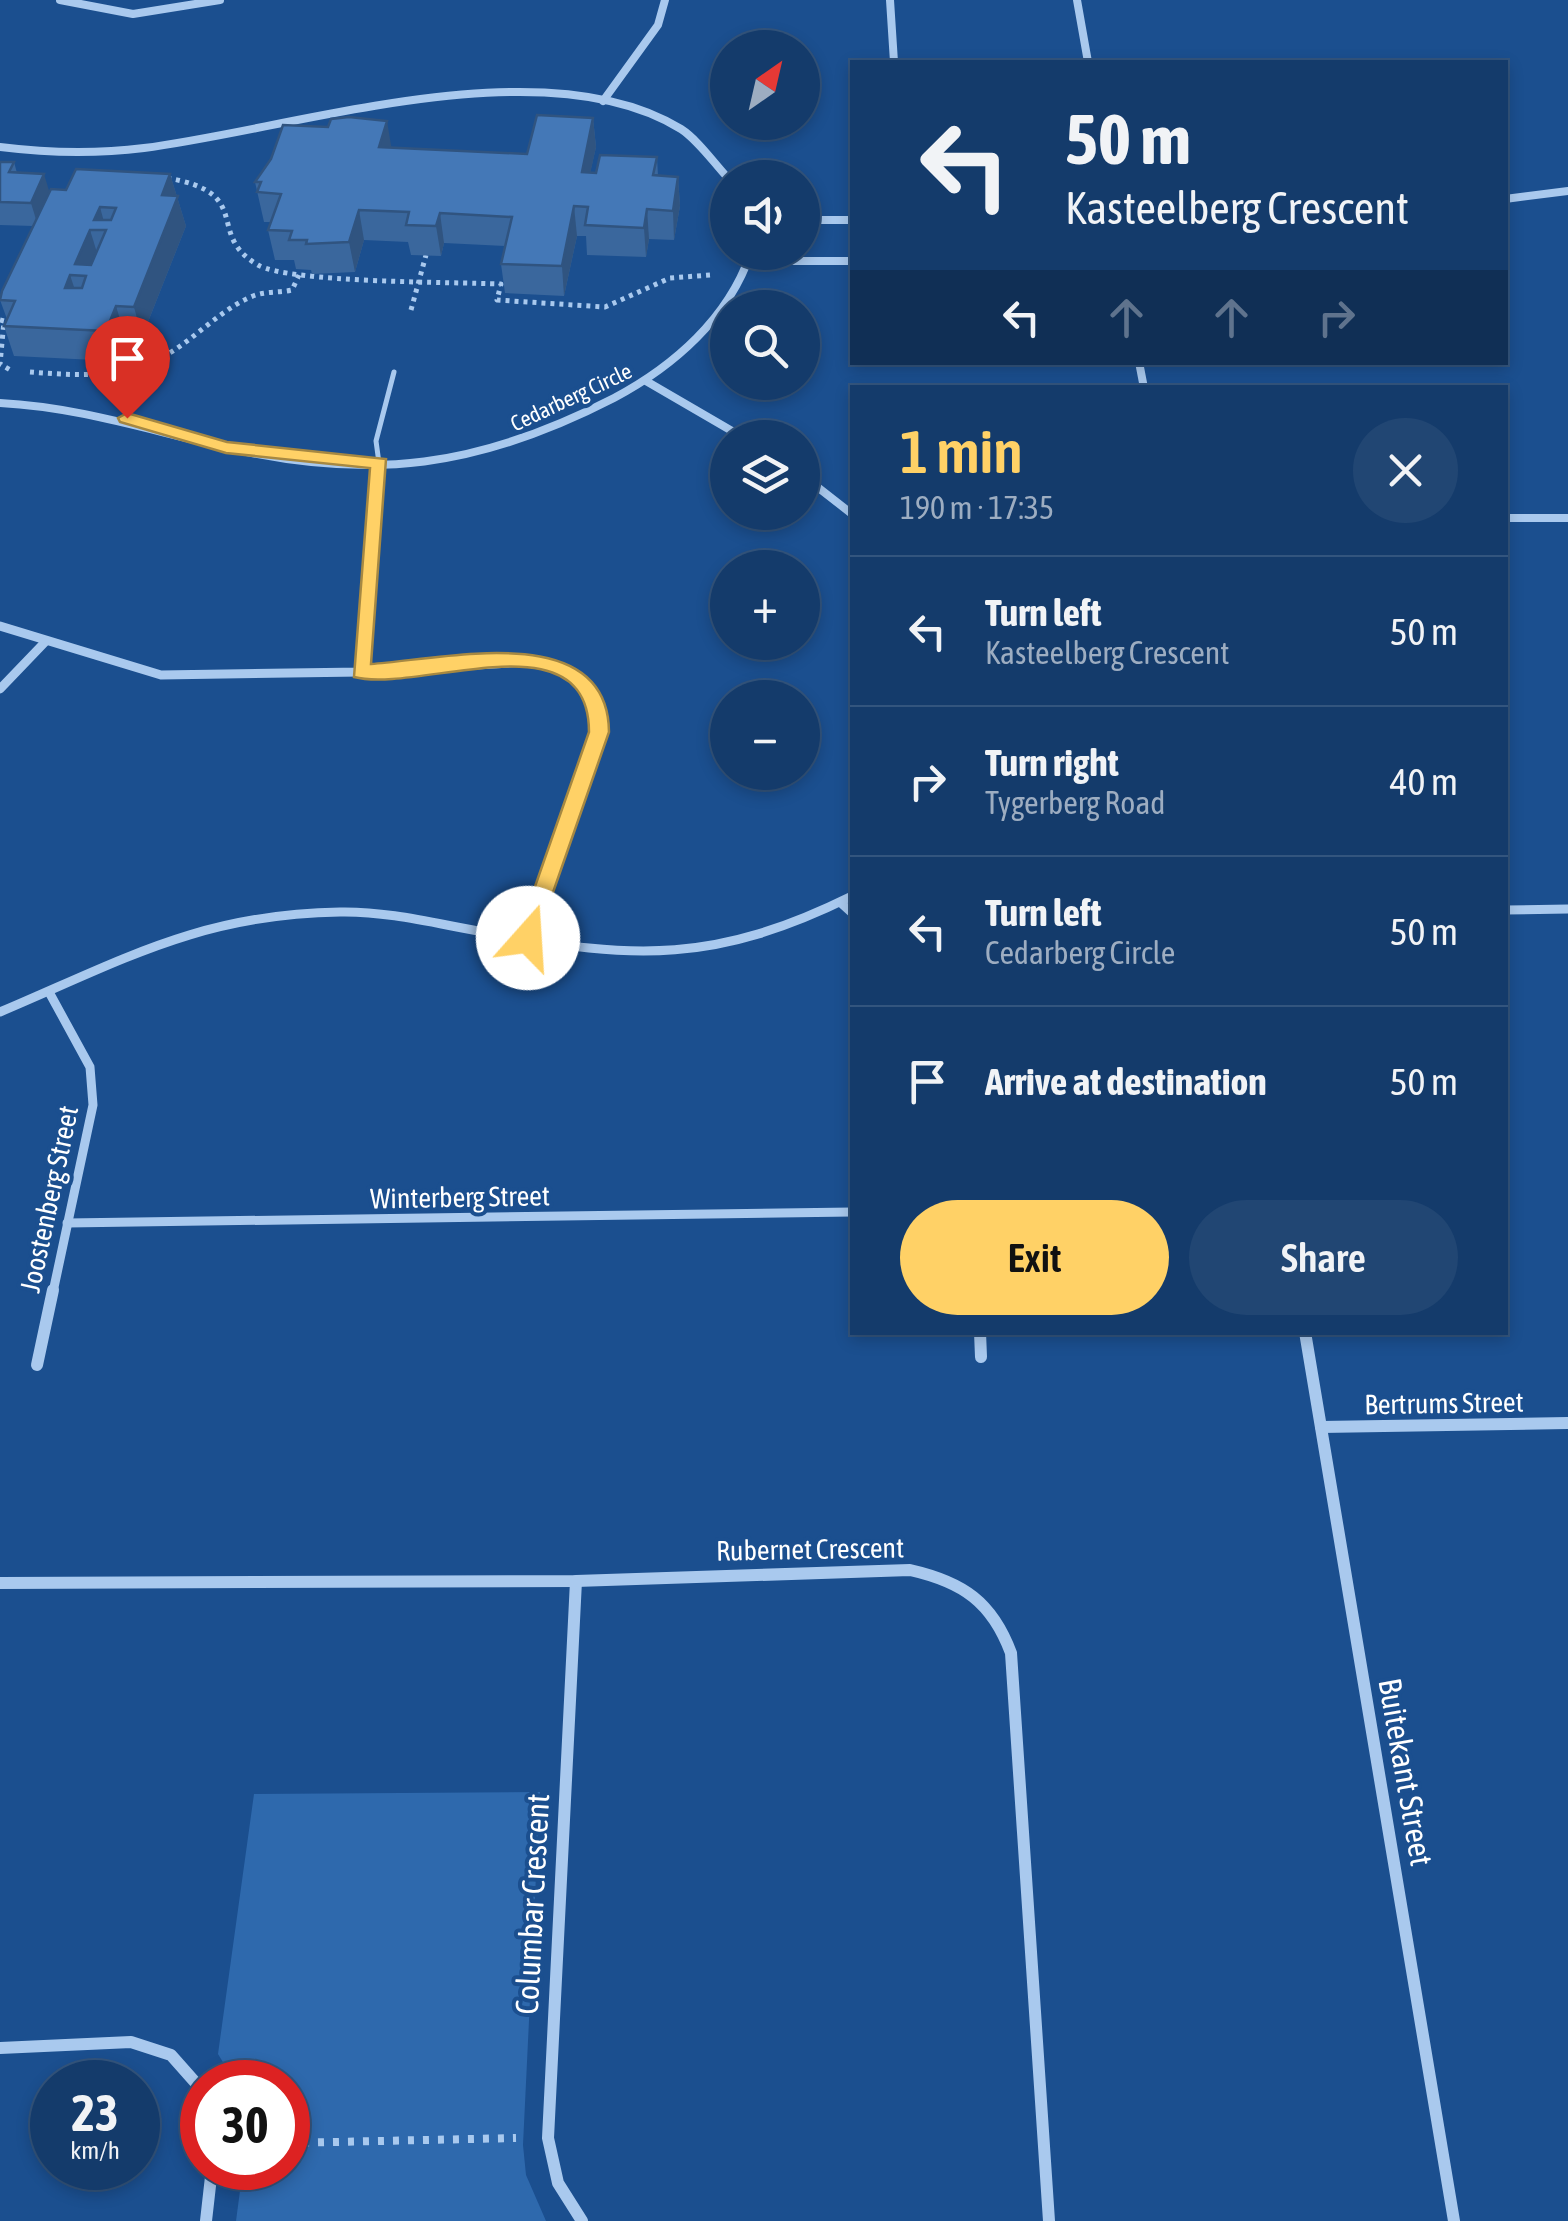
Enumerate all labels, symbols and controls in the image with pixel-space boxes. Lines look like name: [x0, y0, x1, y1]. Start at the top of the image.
north arrow: [710, 30, 820, 140]
map controls: [710, 30, 820, 790]
text: 50 m: [1065, 99, 1191, 179]
icon: left: [900, 100, 1030, 230]
button: sound: [710, 160, 820, 270]
text: Kasteelberg Crescent: [1065, 182, 1409, 234]
button: search: [710, 290, 820, 400]
icon: left: [994, 290, 1049, 345]
icon: ahead: [1099, 290, 1154, 345]
icon: ahead: [1204, 290, 1259, 345]
icon: right: [1309, 290, 1364, 345]
pin: [85, 316, 170, 419]
icon: arrive: [100, 331, 155, 386]
street label: Cedarberg Circle: [506, 358, 636, 436]
text: 1 min: [900, 417, 1023, 486]
button: close: [1353, 418, 1458, 523]
button: layers: [710, 420, 820, 530]
text: 190 m · 17:35: [900, 489, 1054, 526]
button: +: [710, 550, 820, 660]
text: Turn left: [985, 591, 1101, 634]
icon: left: [900, 604, 955, 659]
text: 50 m: [1390, 610, 1458, 653]
text: Kasteelberg Crescent: [985, 634, 1230, 671]
button: −: [710, 680, 820, 790]
text: Turn right: [985, 741, 1119, 784]
icon: right: [900, 754, 955, 809]
text: 40 m: [1390, 760, 1458, 803]
text: Tygerberg Road: [985, 784, 1165, 821]
position arrow: [476, 886, 580, 990]
text: Turn left: [985, 891, 1101, 934]
icon: left: [900, 904, 955, 959]
text: 50 m: [1390, 910, 1458, 953]
text: Cedarberg Circle: [985, 934, 1175, 971]
icon: arrive: [900, 1054, 955, 1109]
text: Arrive at destination: [985, 1060, 1267, 1103]
text: 50 m: [1390, 1060, 1458, 1103]
street label: Joostenberg Street: [14, 1103, 84, 1295]
street label: Winterberg Street: [370, 1179, 550, 1215]
button: Exit: [900, 1200, 1169, 1315]
button: Share: [1189, 1200, 1458, 1315]
street label: Bertrums Street: [1364, 1386, 1524, 1420]
street label: Rubernet Crescent: [716, 1531, 904, 1567]
street label: Buitekant Street: [1371, 1675, 1441, 1869]
street label: Columbar Crescent: [508, 1793, 556, 2015]
speed limit sign: 30: [180, 2060, 310, 2190]
text: 23: [71, 2084, 118, 2142]
text: km/h: [70, 2136, 120, 2164]

